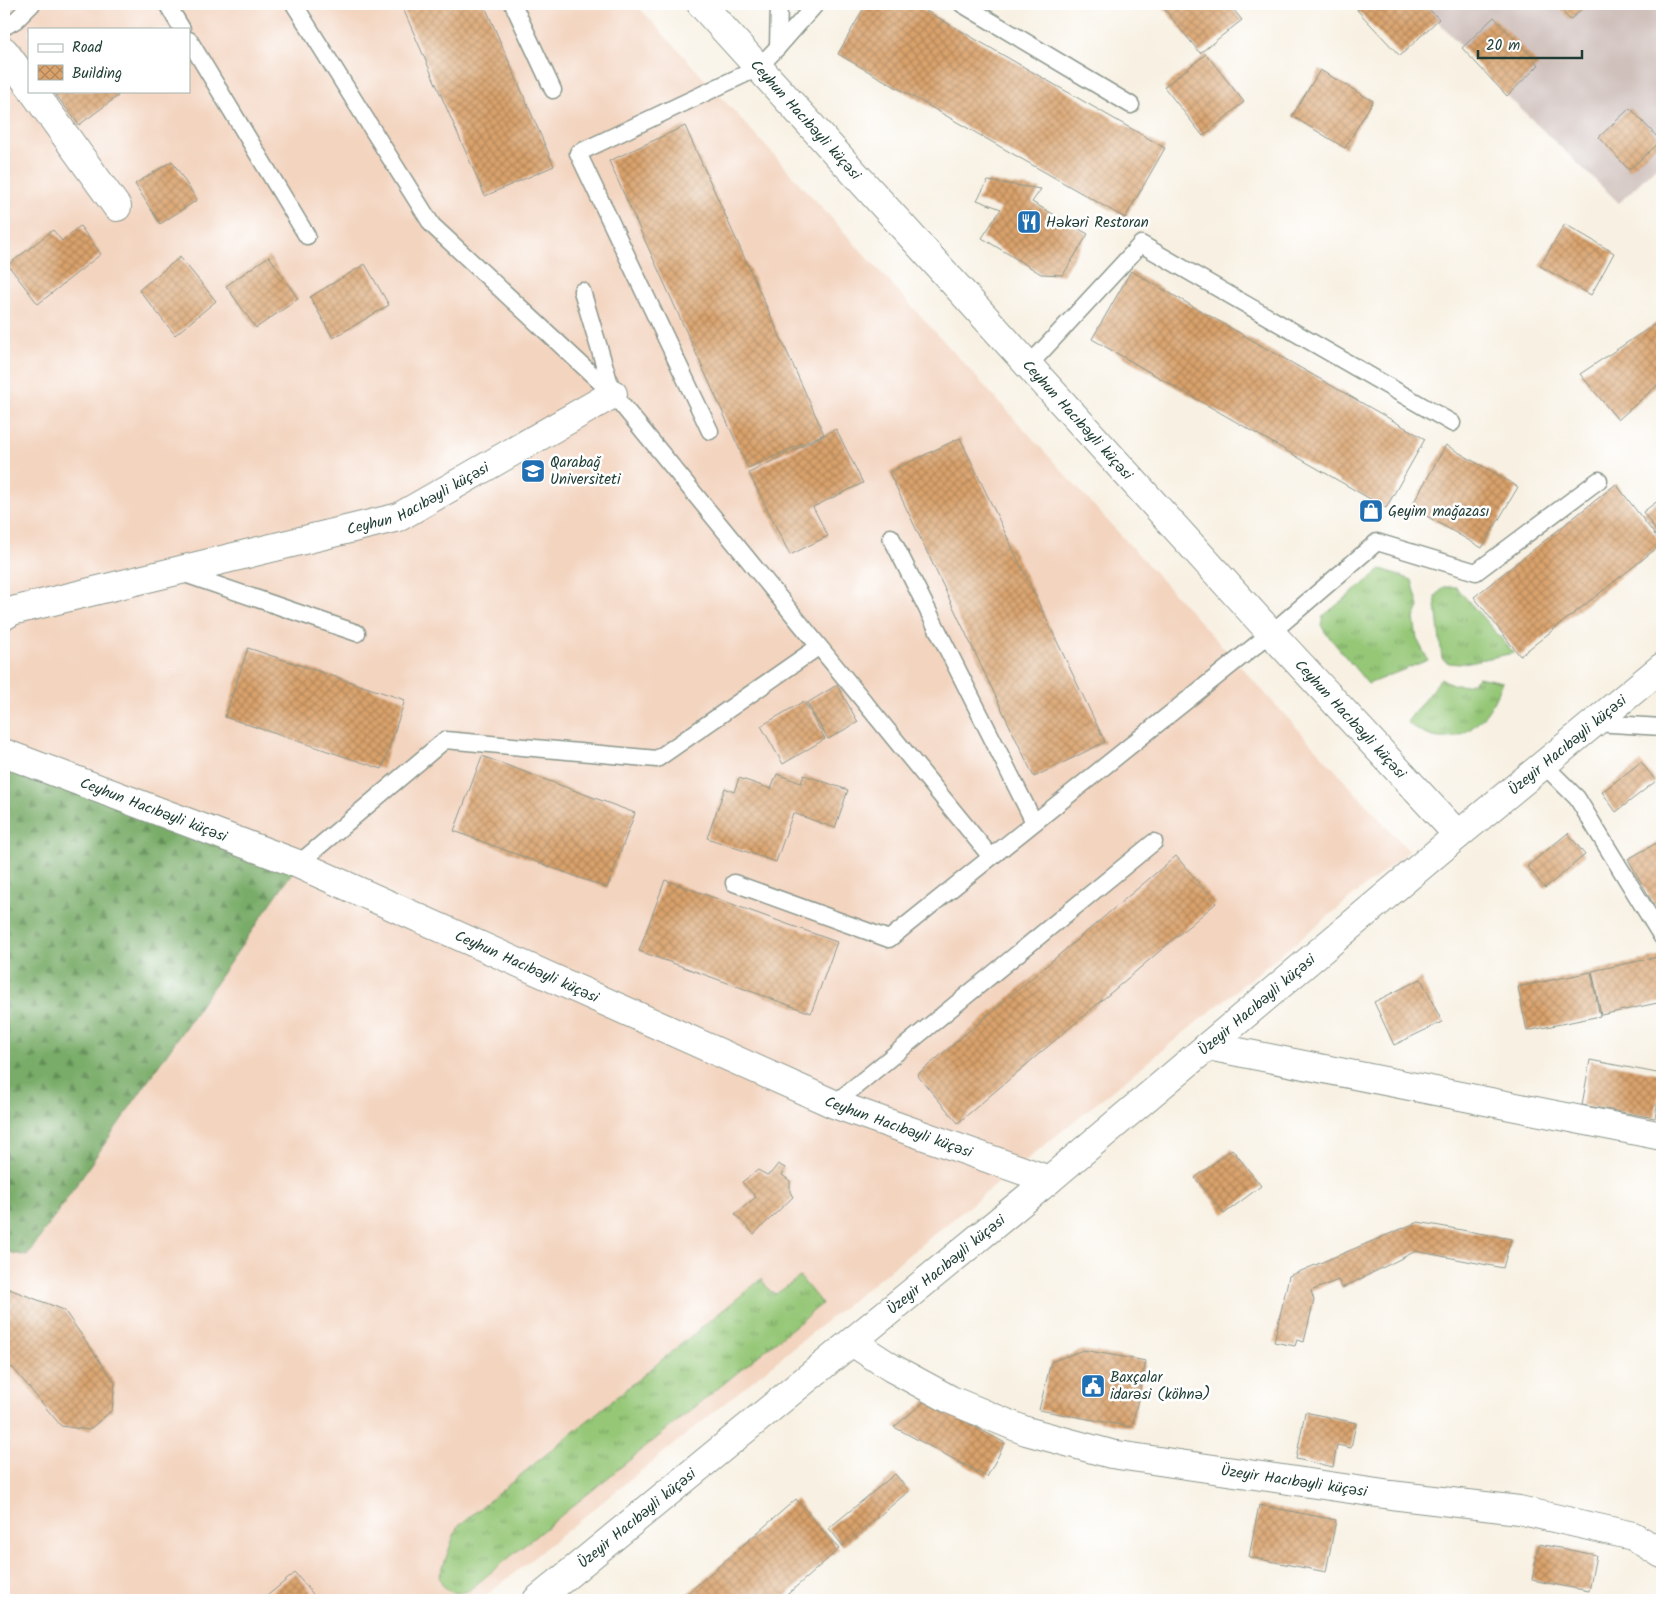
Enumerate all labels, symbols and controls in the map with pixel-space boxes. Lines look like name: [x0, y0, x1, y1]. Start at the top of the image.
legend: [28, 28, 190, 92]
scale bar: [1478, 28, 1582, 60]
text: 20 m: [1486, 34, 1520, 58]
text: Road: [72, 36, 103, 60]
street label: Ceyhun Hacıbəyli küçəsi: [744, 55, 867, 187]
text: Building: [72, 62, 122, 86]
restaurant icon: Həkəri Restoran: [1016, 209, 1042, 235]
place label: Həkəri Restoran: [1046, 211, 1149, 235]
street label: Ceyhun Hacıbəyli küçəsi: [1016, 355, 1139, 487]
place label: Qarabağ Universiteti: [550, 451, 622, 492]
street label: Ceyhun Hacıbəyli küçəsi: [344, 456, 495, 542]
school or university icon: Qarabağ Universiteti: [520, 458, 546, 484]
shop icon: Geyim mağazası: [1358, 498, 1384, 524]
place label: Geyim mağazası: [1388, 500, 1490, 524]
street label: Ceyhun Hacıbəyli küçəsi: [1288, 654, 1412, 786]
street label: Üzeyir Hacıbəyli küçəsi: [1503, 689, 1634, 802]
street label: Ceyhun Hacıbəyli küçəsi: [76, 772, 232, 850]
street label: Ceyhun Hacıbəyli küçəsi: [451, 925, 604, 1011]
street label: Üzeyir Hacıbəyli küçəsi: [1193, 948, 1323, 1062]
street label: Ceyhun Hacıbəyli küçəsi: [820, 1090, 977, 1165]
street label: Üzeyir Hacıbəyli küçəsi: [882, 1208, 1012, 1321]
place label: Baxçalar idarəsi (köhnə): [1110, 1366, 1210, 1407]
public building icon: Baxçalar idarəsi (köhnə): [1080, 1373, 1106, 1399]
street label: Üzeyir Hacıbəyli küçəsi: [1219, 1459, 1370, 1505]
street label: Üzeyir Hacıbəyli küçəsi: [573, 1462, 703, 1575]

